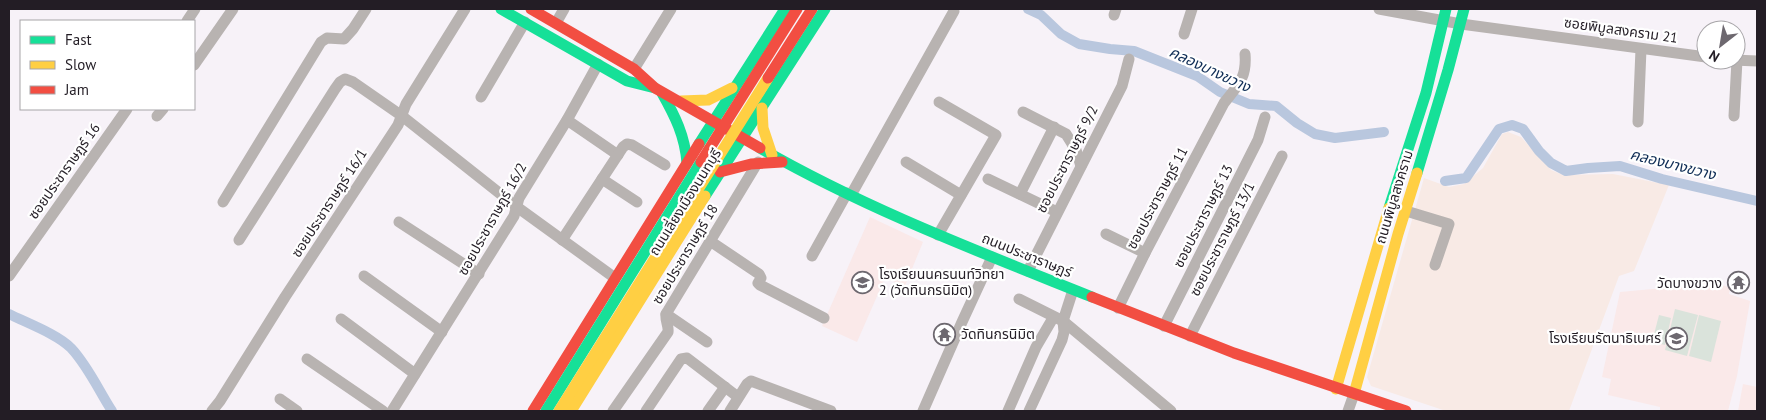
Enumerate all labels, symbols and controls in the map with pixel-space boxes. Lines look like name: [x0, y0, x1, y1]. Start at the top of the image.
street label: ซอยพิบูลสงคราม 21: [1563, 13, 1679, 47]
legend: [20, 20, 195, 110]
north arrow: [1696, 20, 1746, 70]
text: Fast: [65, 30, 92, 49]
water label: คลองบางขวาง: [1166, 42, 1254, 96]
text: N: [1706, 46, 1723, 66]
text: Slow: [65, 55, 96, 74]
text: Jam: [64, 80, 89, 99]
street label: ซอยประชาราษฎร์ 9/2: [1032, 102, 1102, 216]
street label: ซอยประชาราษฎร์ 16: [24, 119, 104, 223]
street label: ซอยประชาราษฎร์ 11: [1122, 144, 1192, 252]
water label: คลองบางขวาง: [1628, 144, 1719, 184]
street label: ซอยประชาราษฎร์ 16/1: [287, 145, 371, 261]
street label: ถนนเลี่ยงเมืองนนทบุรี: [644, 145, 725, 259]
street label: ถนนพิบูลสงคราม: [1371, 148, 1417, 246]
street label: ซอยประชาราษฎร์ 16/2: [454, 160, 530, 278]
street label: ซอยประชาราษฎร์ 13: [1169, 161, 1237, 271]
street label: ซอยประชาราษฎร์ 13/1: [1185, 179, 1259, 299]
street label: ซอยประชาราษฎร์ 18: [648, 201, 722, 307]
street label: ถนนประชาราษฎร์: [979, 229, 1075, 282]
place label: โรงเรียนนครนนท์วิทยา 2 (วัดทินกรนิมิต): [879, 265, 1004, 299]
school or university icon: โรงเรียนนครนนท์วิทยา 2 (วัดทินกรนิมิต): [851, 270, 875, 294]
temple icon: วัดบางขวาง: [1726, 271, 1750, 295]
place label: วัดบางขวาง: [1657, 274, 1722, 292]
temple icon: วัดทินกรนิมิต: [933, 322, 957, 346]
place label: วัดทินกรนิมิต: [961, 325, 1035, 343]
school or university icon: โรงเรียนรัตนาธิเบศร์: [1665, 326, 1689, 350]
place label: โรงเรียนรัตนาธิเบศร์: [1549, 329, 1662, 347]

